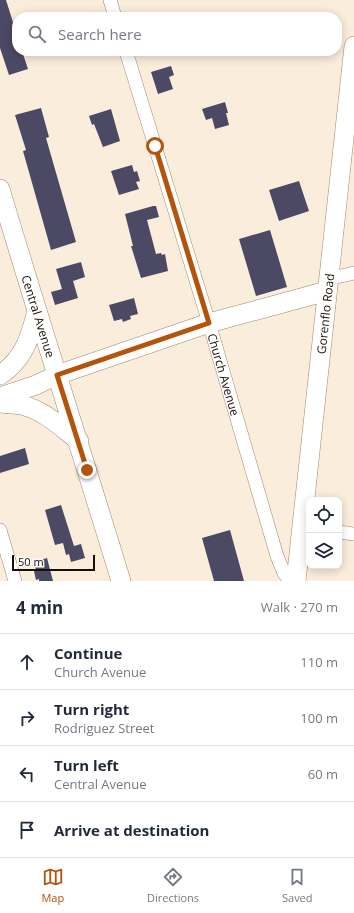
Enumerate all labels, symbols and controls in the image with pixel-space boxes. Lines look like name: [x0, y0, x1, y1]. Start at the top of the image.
search box: [12, 12, 342, 56]
icon: search: [26, 23, 48, 45]
text: Search here: [58, 24, 142, 44]
route start: [146, 137, 164, 155]
street label: Gorenflo Road: [312, 272, 338, 355]
street label: Central Avenue: [18, 273, 60, 360]
street label: Church Avenue: [204, 331, 244, 418]
route end: [78, 461, 96, 479]
map controls: [306, 497, 342, 569]
button: locate: [306, 497, 342, 533]
button: layers: [306, 533, 342, 569]
scale bar: [12, 553, 95, 572]
text: 50 m: [18, 554, 44, 569]
text: 4 min: [16, 596, 63, 619]
text: Walk · 270 m: [261, 598, 338, 616]
text: Continue: [54, 643, 122, 663]
icon: ahead: [16, 651, 38, 673]
text: 110 m: [300, 653, 338, 671]
text: Church Avenue: [54, 663, 146, 681]
text: Turn right: [54, 699, 129, 719]
icon: right: [16, 707, 38, 729]
text: 100 m: [300, 709, 338, 727]
text: Rodriguez Street: [54, 719, 155, 737]
text: Turn left: [54, 755, 119, 775]
icon: left: [16, 763, 38, 785]
text: 60 m: [308, 765, 338, 783]
text: Central Avenue: [54, 775, 147, 793]
icon: arrive: [16, 819, 38, 841]
text: Arrive at destination: [54, 820, 209, 840]
tab: Map: [41, 866, 64, 905]
tab: Directions: [147, 866, 199, 905]
tab: Saved: [282, 866, 313, 905]

